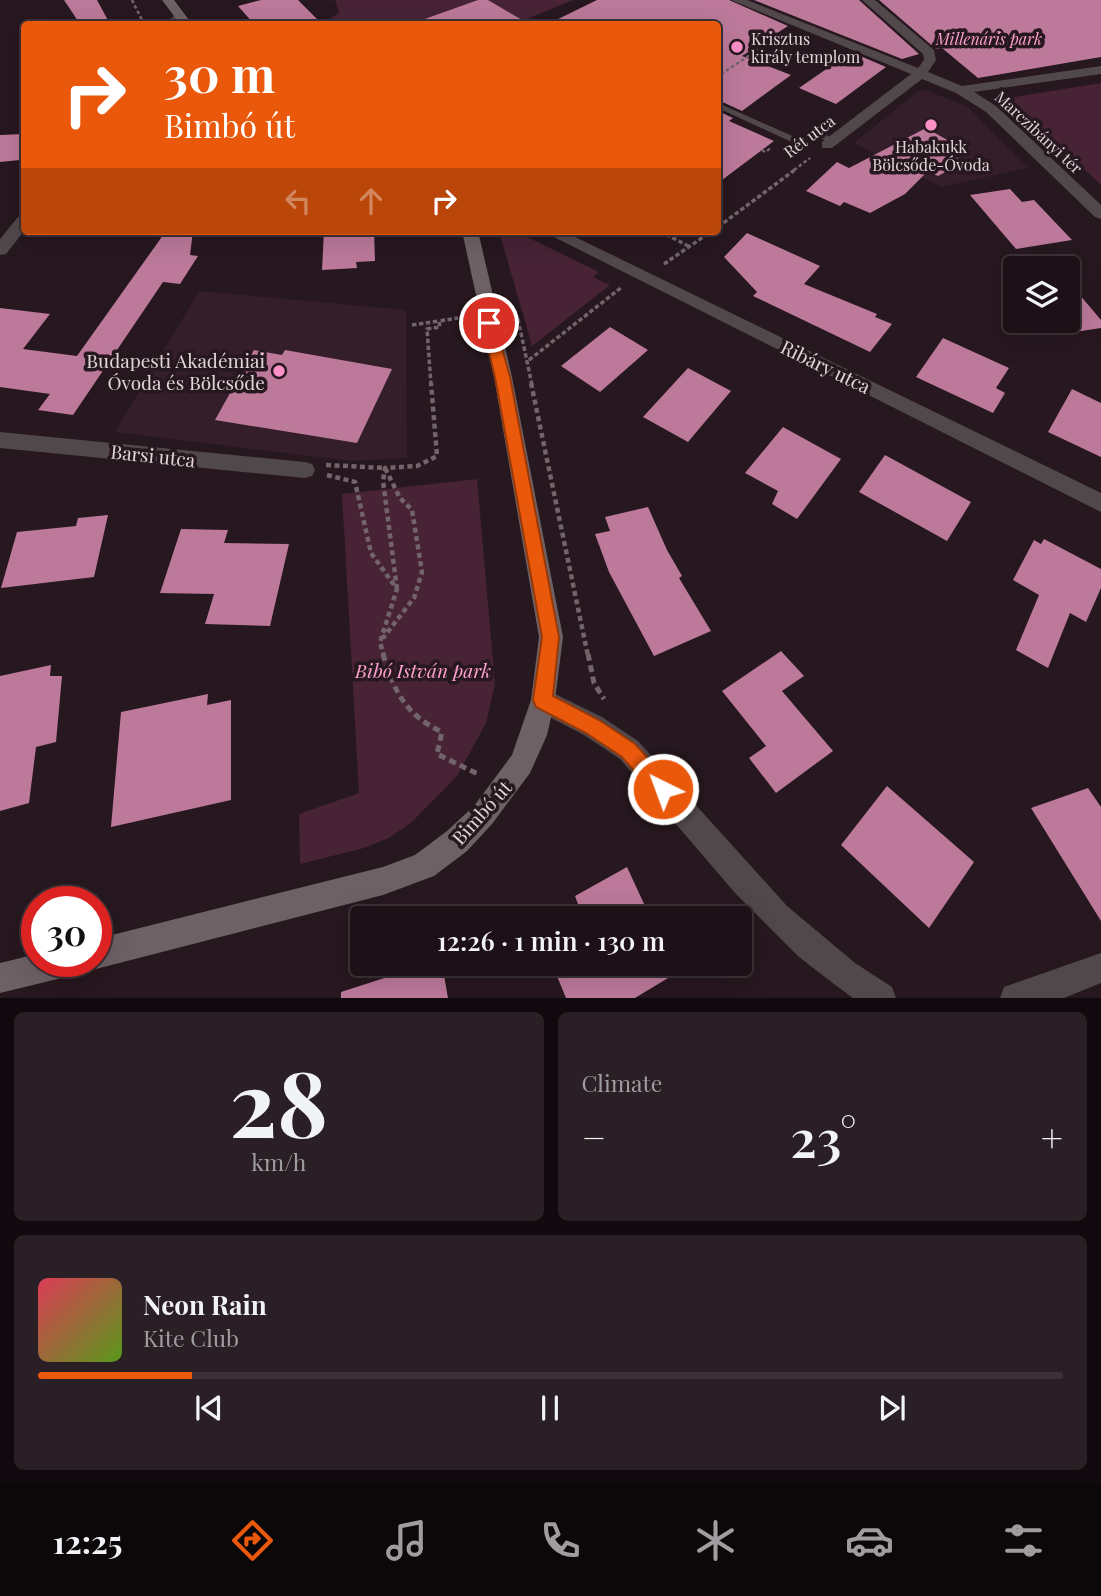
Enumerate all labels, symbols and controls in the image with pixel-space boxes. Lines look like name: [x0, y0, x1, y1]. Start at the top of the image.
place label: Krisztus király templom: [751, 28, 860, 67]
park label: Millenáris park: [935, 28, 1042, 49]
marker: Krisztus király templom: [729, 39, 745, 55]
text: 30 m: [164, 40, 275, 105]
icon: right: [49, 49, 140, 140]
street label: Marczibányi tér: [991, 86, 1087, 178]
text: Bimbó út: [164, 103, 295, 146]
street label: Rét utca: [779, 110, 839, 162]
marker: Habakukk Bölcsőde-Óvoda: [923, 117, 939, 133]
place label: Habakukk Bölcsőde-Óvoda: [872, 136, 990, 175]
icon: left: [279, 182, 317, 220]
icon: ahead: [352, 182, 390, 220]
icon: right: [425, 182, 463, 220]
map controls: [1003, 256, 1080, 333]
button: layers: [1003, 256, 1080, 333]
pin: [459, 293, 519, 353]
icon: arrive: [470, 304, 508, 342]
street label: Ribáry utca: [777, 333, 876, 399]
place label: Budapesti Akadémiai Óvoda és Bölcsőde: [86, 347, 265, 395]
marker: Budapesti Akadémiai Óvoda és Bölcsőde: [271, 363, 287, 379]
street label: Barsi utca: [109, 438, 197, 472]
park label: Bibó István park: [354, 657, 491, 683]
position arrow: [626, 752, 700, 826]
street label: Bimbó út: [445, 774, 517, 850]
speed limit sign: 30: [21, 886, 112, 977]
text: 12:26 · 1 min · 130 m: [437, 923, 665, 958]
text: 28: [229, 1040, 328, 1161]
text: Climate: [582, 1067, 662, 1098]
text: 23°: [790, 1102, 857, 1171]
text: −: [582, 1111, 606, 1162]
text: +: [1041, 1111, 1063, 1162]
text: km/h: [251, 1146, 306, 1177]
text: Neon Rain: [143, 1287, 267, 1322]
text: Kite Club: [143, 1322, 239, 1353]
icon: previous: [190, 1389, 228, 1427]
icon: pause: [531, 1389, 569, 1427]
icon: next: [873, 1389, 911, 1427]
icon: directions: [228, 1516, 277, 1565]
icon: music: [382, 1516, 431, 1565]
icon: phone: [536, 1516, 585, 1565]
icon: climate: [691, 1516, 740, 1565]
icon: car: [845, 1516, 894, 1565]
icon: filters: [999, 1516, 1048, 1565]
text: 12:25: [53, 1519, 122, 1562]

